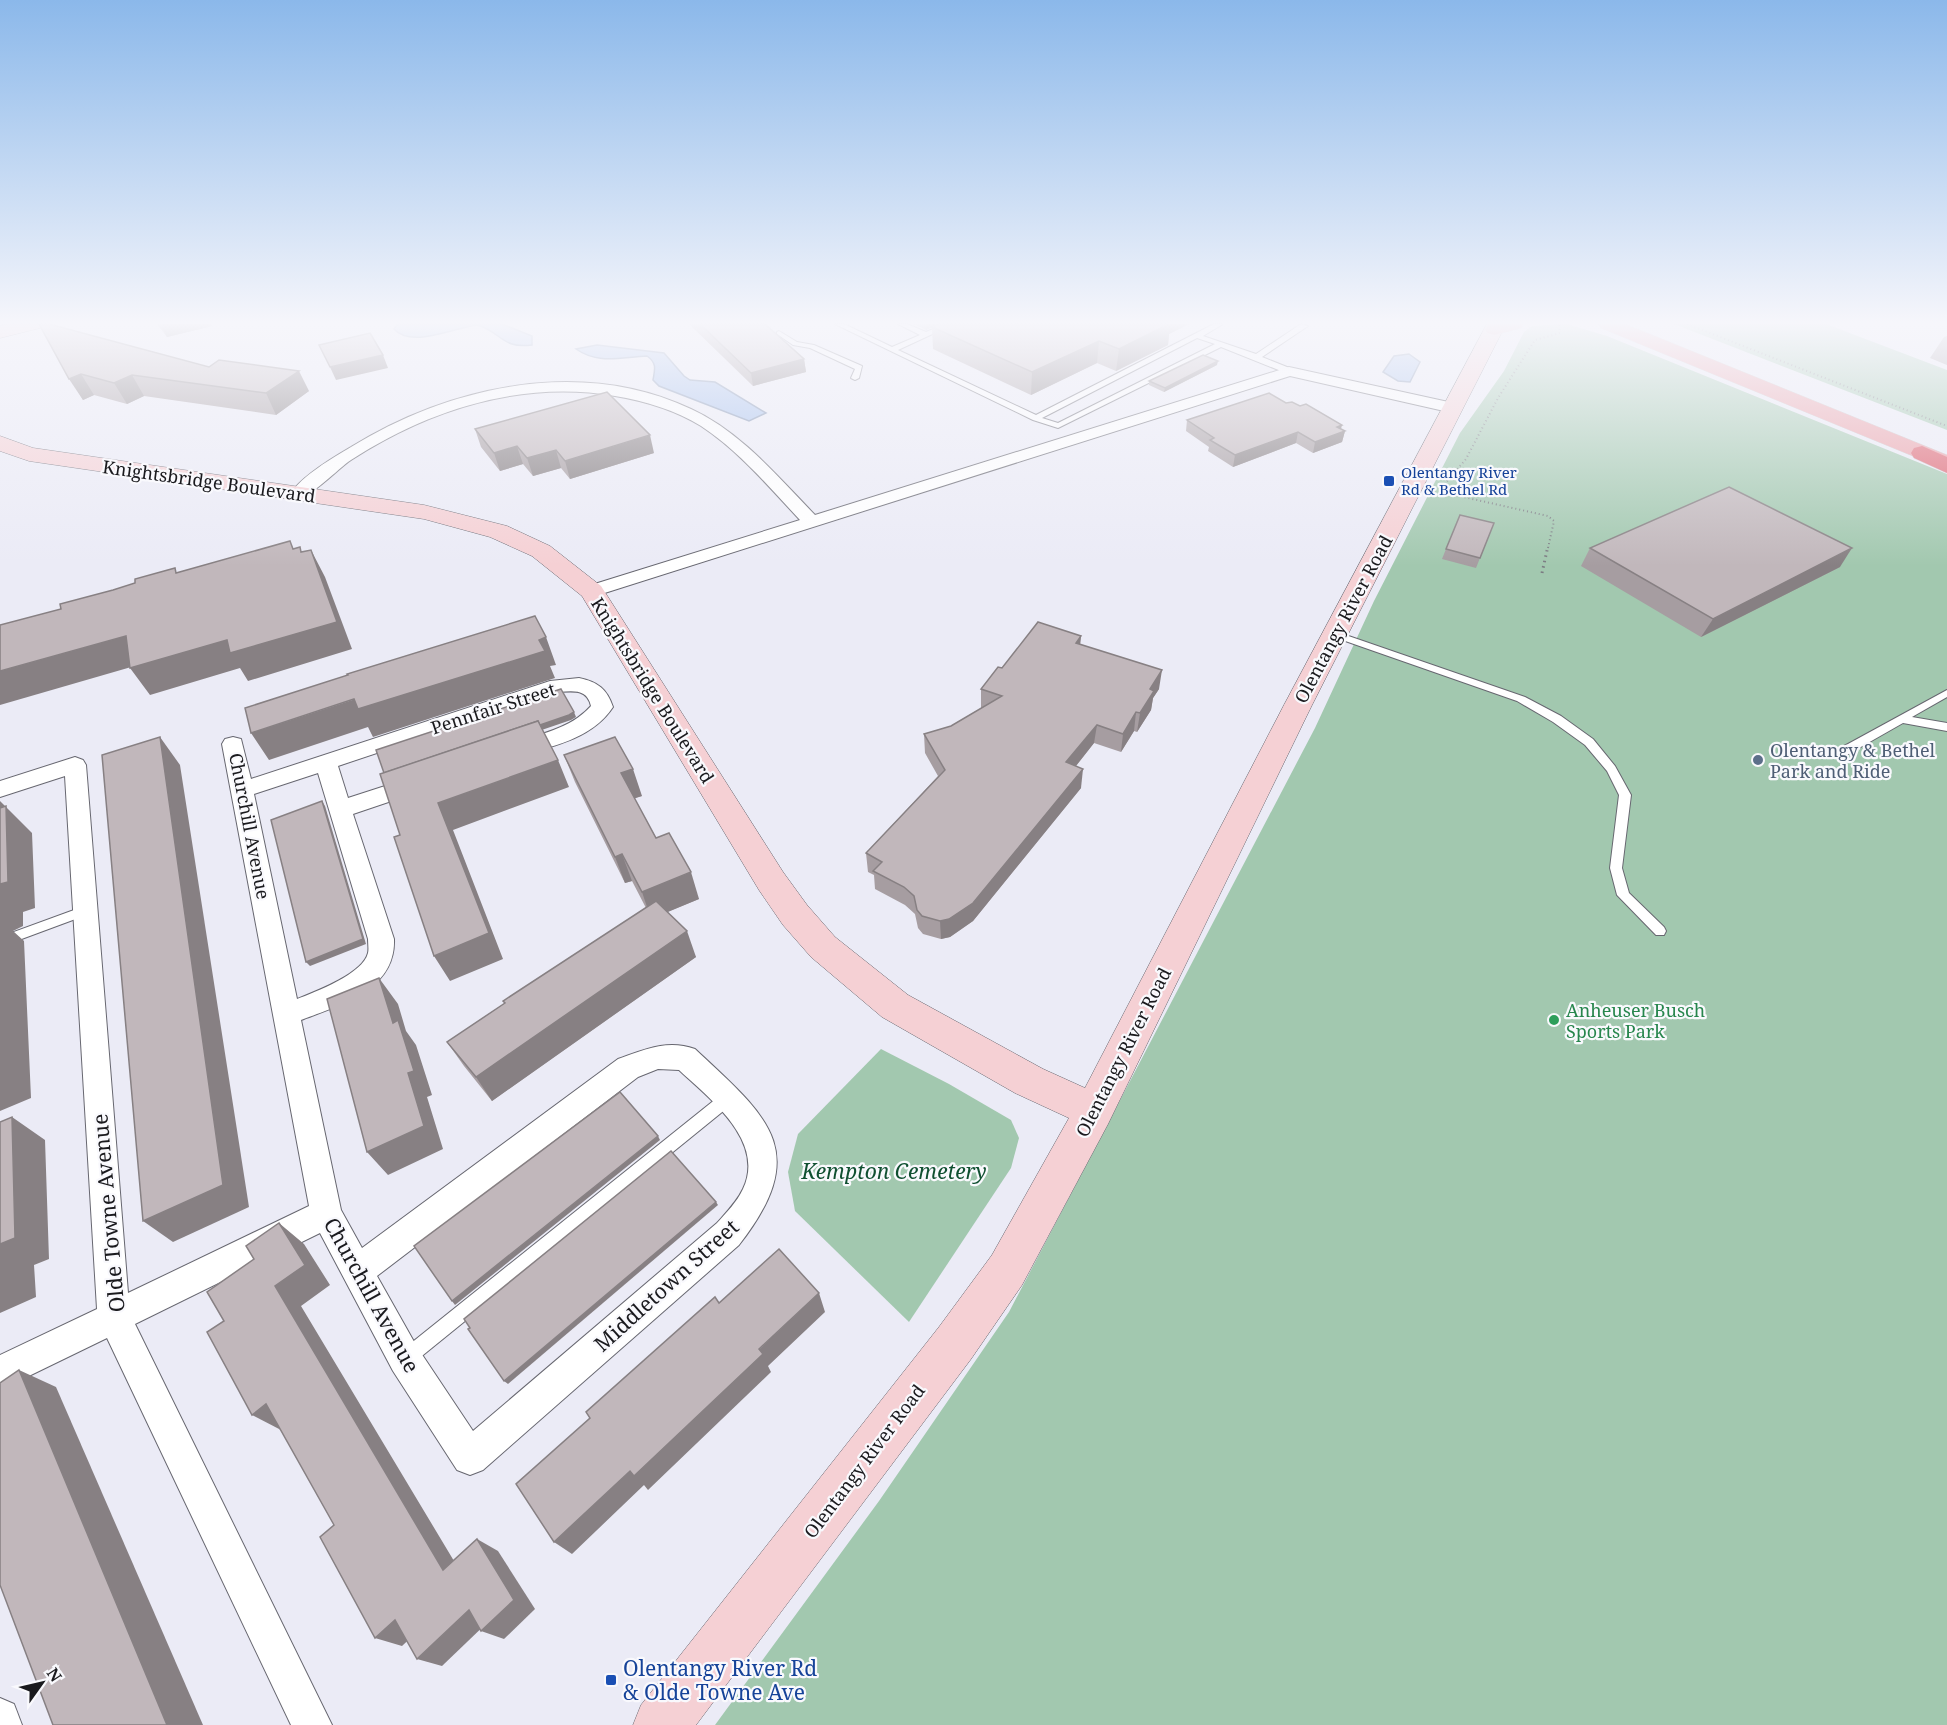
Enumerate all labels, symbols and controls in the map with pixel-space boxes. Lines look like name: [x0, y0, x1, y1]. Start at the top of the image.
street label: Knightsbridge Boulevard: [101, 454, 317, 508]
place label: Olentangy River Rd & Bethel Rd: [1401, 462, 1517, 499]
marker: Olentangy River Rd & Bethel Rd: [1382, 474, 1396, 488]
street label: Olentangy River Road: [1289, 531, 1397, 707]
street label: Knightsbridge Boulevard: [586, 593, 720, 787]
street label: Pennfair Street: [428, 677, 558, 739]
place label: Olentangy & Bethel Park and Ride: [1770, 738, 1936, 783]
street label: Churchill Avenue: [224, 751, 276, 901]
marker: Olentangy & Bethel Park and Ride: [1751, 753, 1765, 767]
street label: Olentangy River Road: [1070, 963, 1176, 1141]
place label: Anheuser Busch Sports Park: [1566, 998, 1705, 1043]
marker: Anheuser Busch Sports Park: [1547, 1013, 1561, 1027]
street label: Olde Towne Avenue: [85, 1113, 131, 1313]
park label: Kempton Cemetery: [800, 1157, 987, 1185]
street label: Churchill Avenue: [318, 1212, 426, 1378]
street label: Middletown Street: [588, 1213, 744, 1357]
street label: Olentangy River Road: [798, 1379, 930, 1543]
north arrow: [12, 1653, 72, 1713]
place label: Olentangy River Rd & Olde Towne Ave: [623, 1654, 817, 1706]
text: N: [42, 1663, 67, 1686]
marker: Olentangy River Rd & Olde Towne Ave: [604, 1673, 618, 1687]

